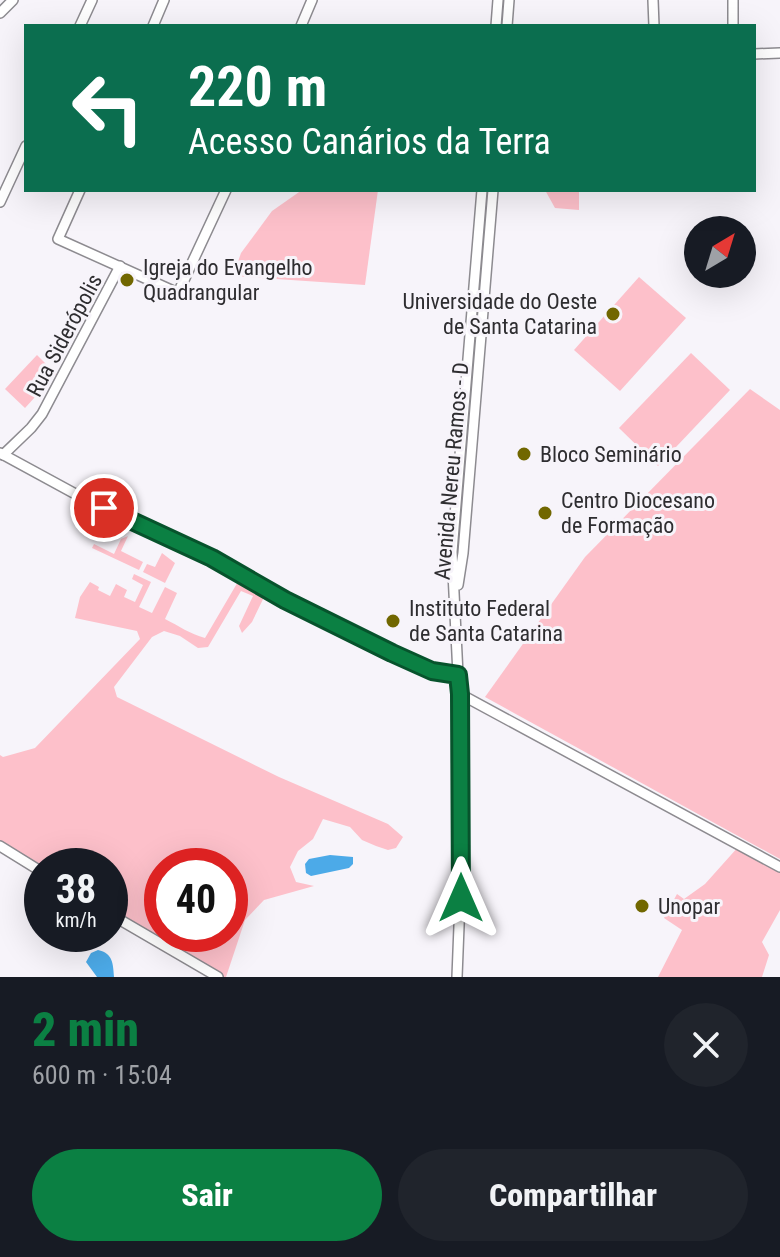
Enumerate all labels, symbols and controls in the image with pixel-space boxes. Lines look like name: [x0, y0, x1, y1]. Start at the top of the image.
text: 220 m: [188, 54, 327, 120]
icon: left: [56, 56, 160, 160]
text: Acesso Canários da Terra: [188, 121, 551, 163]
north arrow: [684, 216, 756, 288]
map controls: [684, 216, 756, 288]
place label: Igreja do Evangelho Quadrangular: [143, 255, 313, 305]
street label: Rua Siderópolis: [22, 270, 107, 401]
marker: Igreja do Evangelho Quadrangular: [118, 271, 136, 289]
place label: Universidade do Oeste de Santa Catarina: [402, 289, 597, 339]
marker: Universidade do Oeste de Santa Catarina: [604, 305, 622, 323]
street label: Avenida Nereu Ramos - D: [430, 361, 473, 581]
place label: Bloco Seminário: [540, 442, 682, 467]
marker: Bloco Seminário: [515, 445, 533, 463]
pin: [70, 474, 138, 542]
icon: arrive: [82, 486, 126, 530]
place label: Centro Diocesano de Formação: [561, 488, 715, 538]
marker: Centro Diocesano de Formação: [536, 504, 554, 522]
place label: Instituto Federal de Santa Catarina: [409, 596, 563, 646]
marker: Instituto Federal de Santa Catarina: [384, 612, 402, 630]
speed limit sign: 40: [144, 848, 248, 952]
position arrow: [419, 856, 503, 940]
text: 38: [56, 866, 96, 913]
place label: Unopar: [658, 894, 720, 919]
marker: Unopar: [633, 897, 651, 915]
text: km/h: [55, 908, 97, 932]
text: 2 min: [32, 1001, 139, 1058]
button: close: [664, 1003, 748, 1087]
text: 600 m · 15:04: [32, 1060, 172, 1090]
button: Sair: [32, 1149, 382, 1241]
button: Compartilhar: [398, 1149, 748, 1241]

